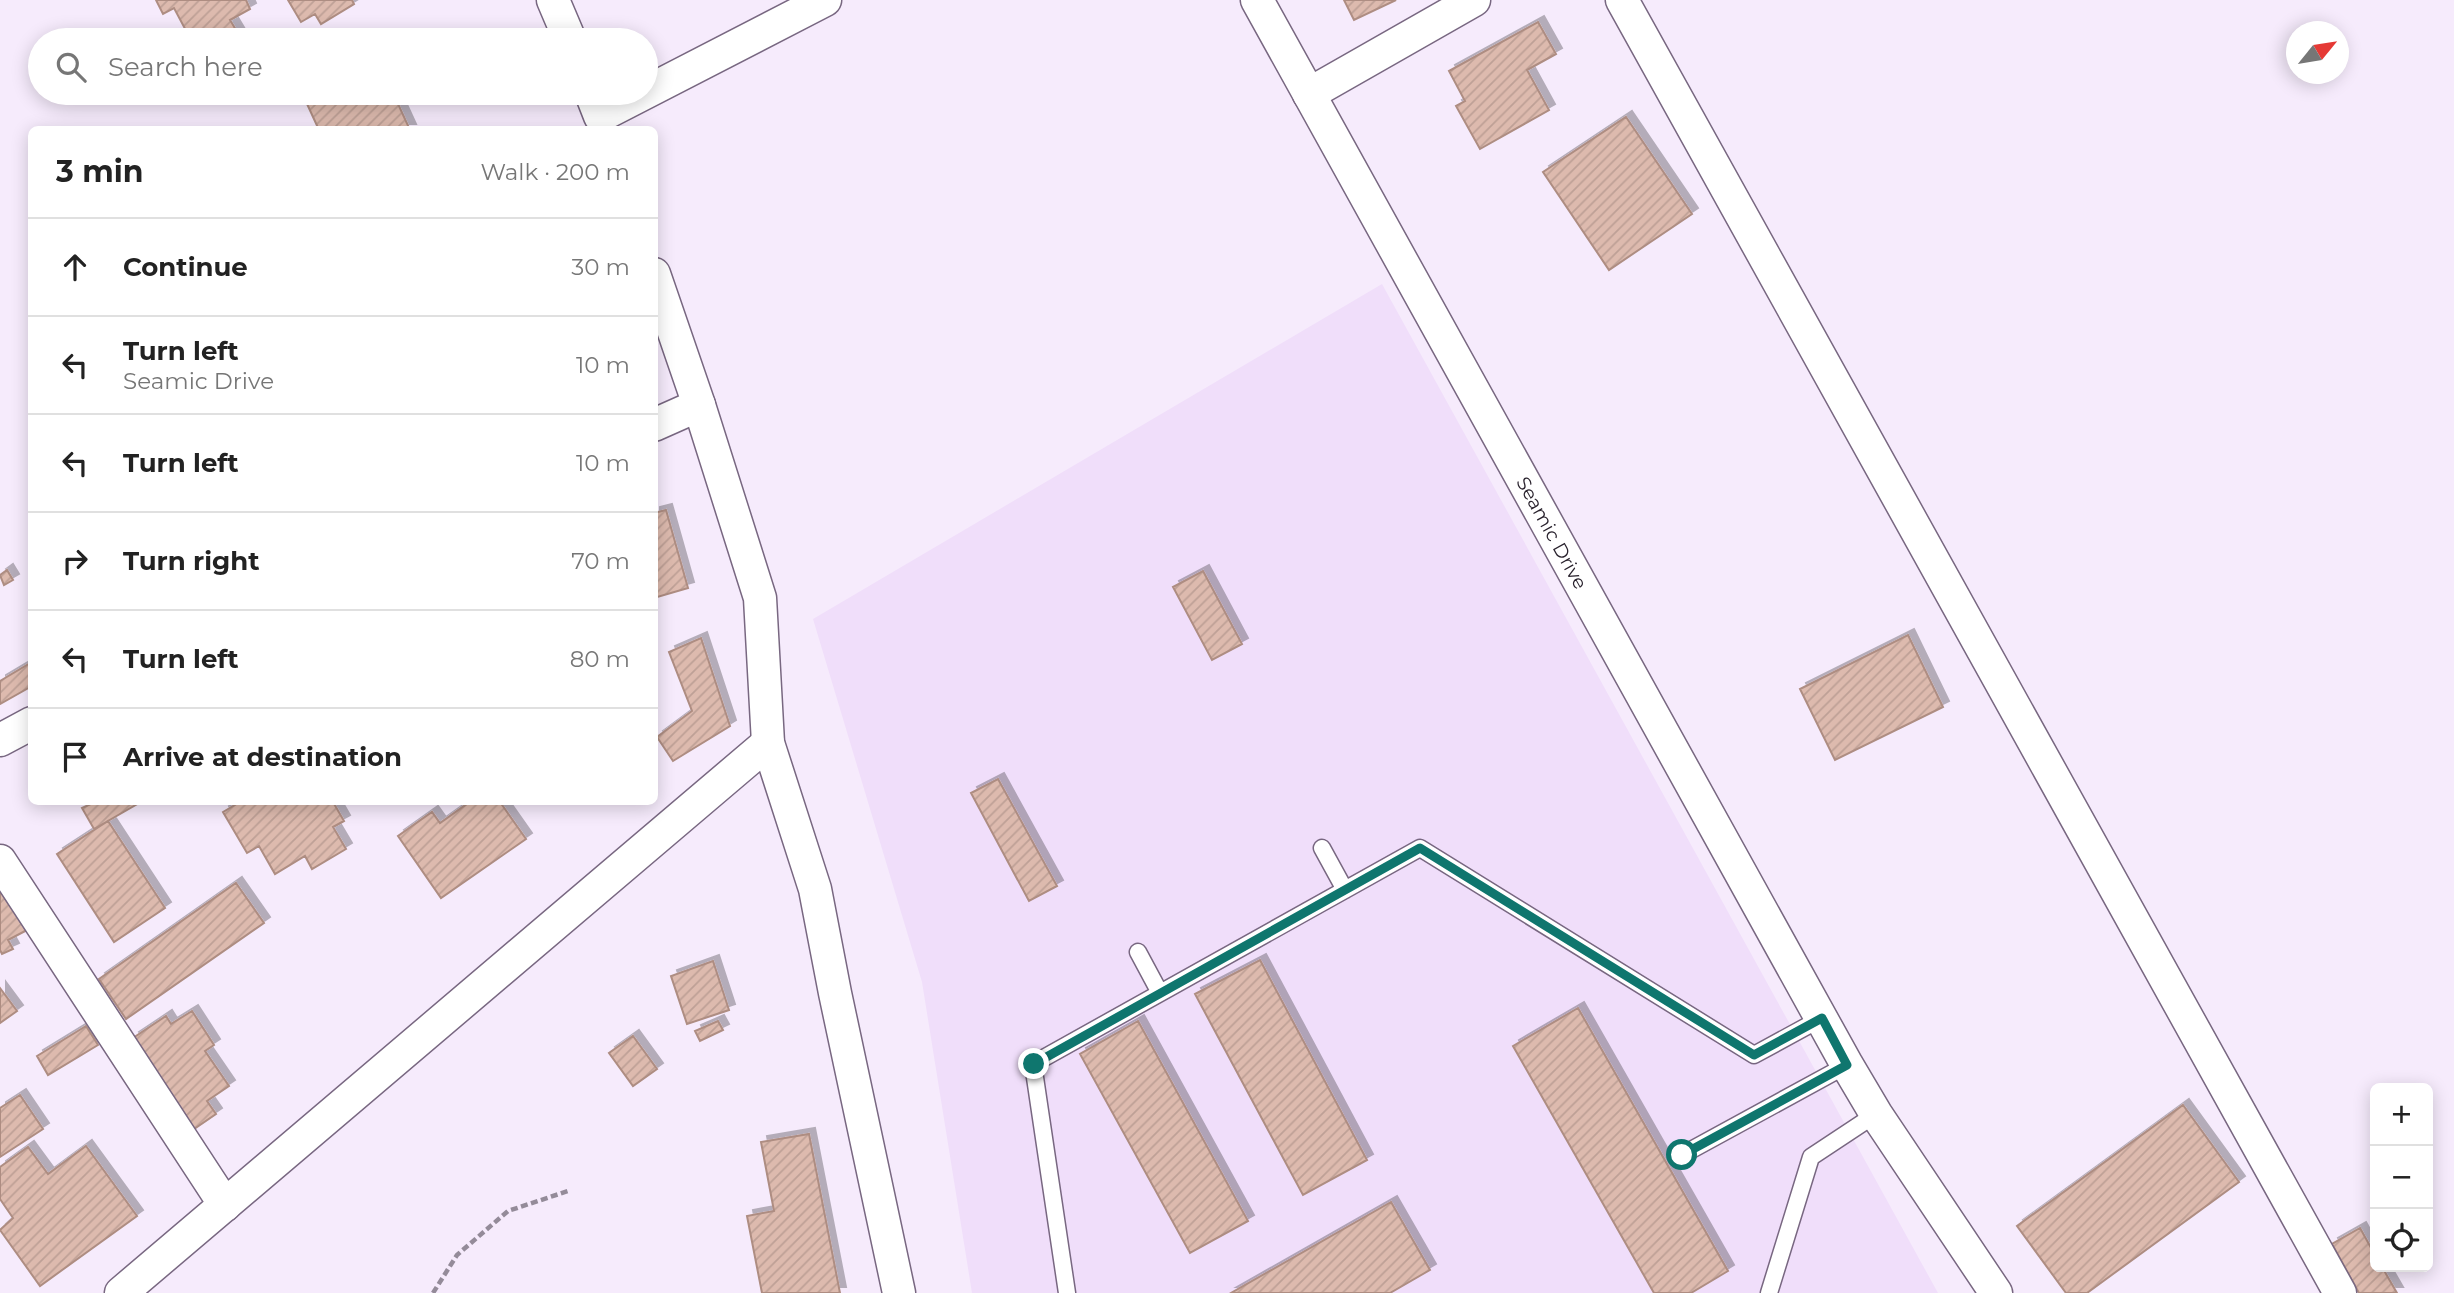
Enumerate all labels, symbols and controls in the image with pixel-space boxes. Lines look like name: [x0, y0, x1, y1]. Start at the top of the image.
north arrow: [2286, 21, 2349, 84]
search box: [28, 28, 658, 105]
icon: search: [52, 48, 90, 86]
text: Search here: [108, 51, 263, 83]
text: 3 min: [56, 153, 143, 190]
text: Walk · 200 m: [480, 158, 630, 186]
icon: ahead: [56, 248, 94, 286]
text: Continue: [123, 251, 248, 283]
text: 30 m: [571, 253, 630, 281]
text: Turn left: [123, 335, 239, 367]
icon: left: [56, 346, 94, 384]
text: 10 m: [576, 351, 630, 379]
text: Seamic Drive: [123, 367, 274, 395]
icon: left: [56, 444, 94, 482]
text: Turn left: [123, 447, 239, 479]
text: 10 m: [576, 449, 630, 477]
street label: Seamic Drive: [1511, 473, 1592, 593]
icon: right: [56, 542, 94, 580]
text: Turn right: [123, 545, 259, 577]
text: 70 m: [571, 547, 630, 575]
icon: left: [56, 640, 94, 678]
text: Turn left: [123, 643, 239, 675]
text: 80 m: [570, 645, 630, 673]
icon: arrive: [56, 738, 94, 776]
text: Arrive at destination: [123, 741, 402, 773]
route end: [1018, 1048, 1049, 1079]
map controls: [2370, 1083, 2433, 1272]
button: +: [2370, 1083, 2433, 1146]
route start: [1666, 1139, 1697, 1170]
button: −: [2370, 1146, 2433, 1209]
button: locate: [2370, 1209, 2433, 1272]

